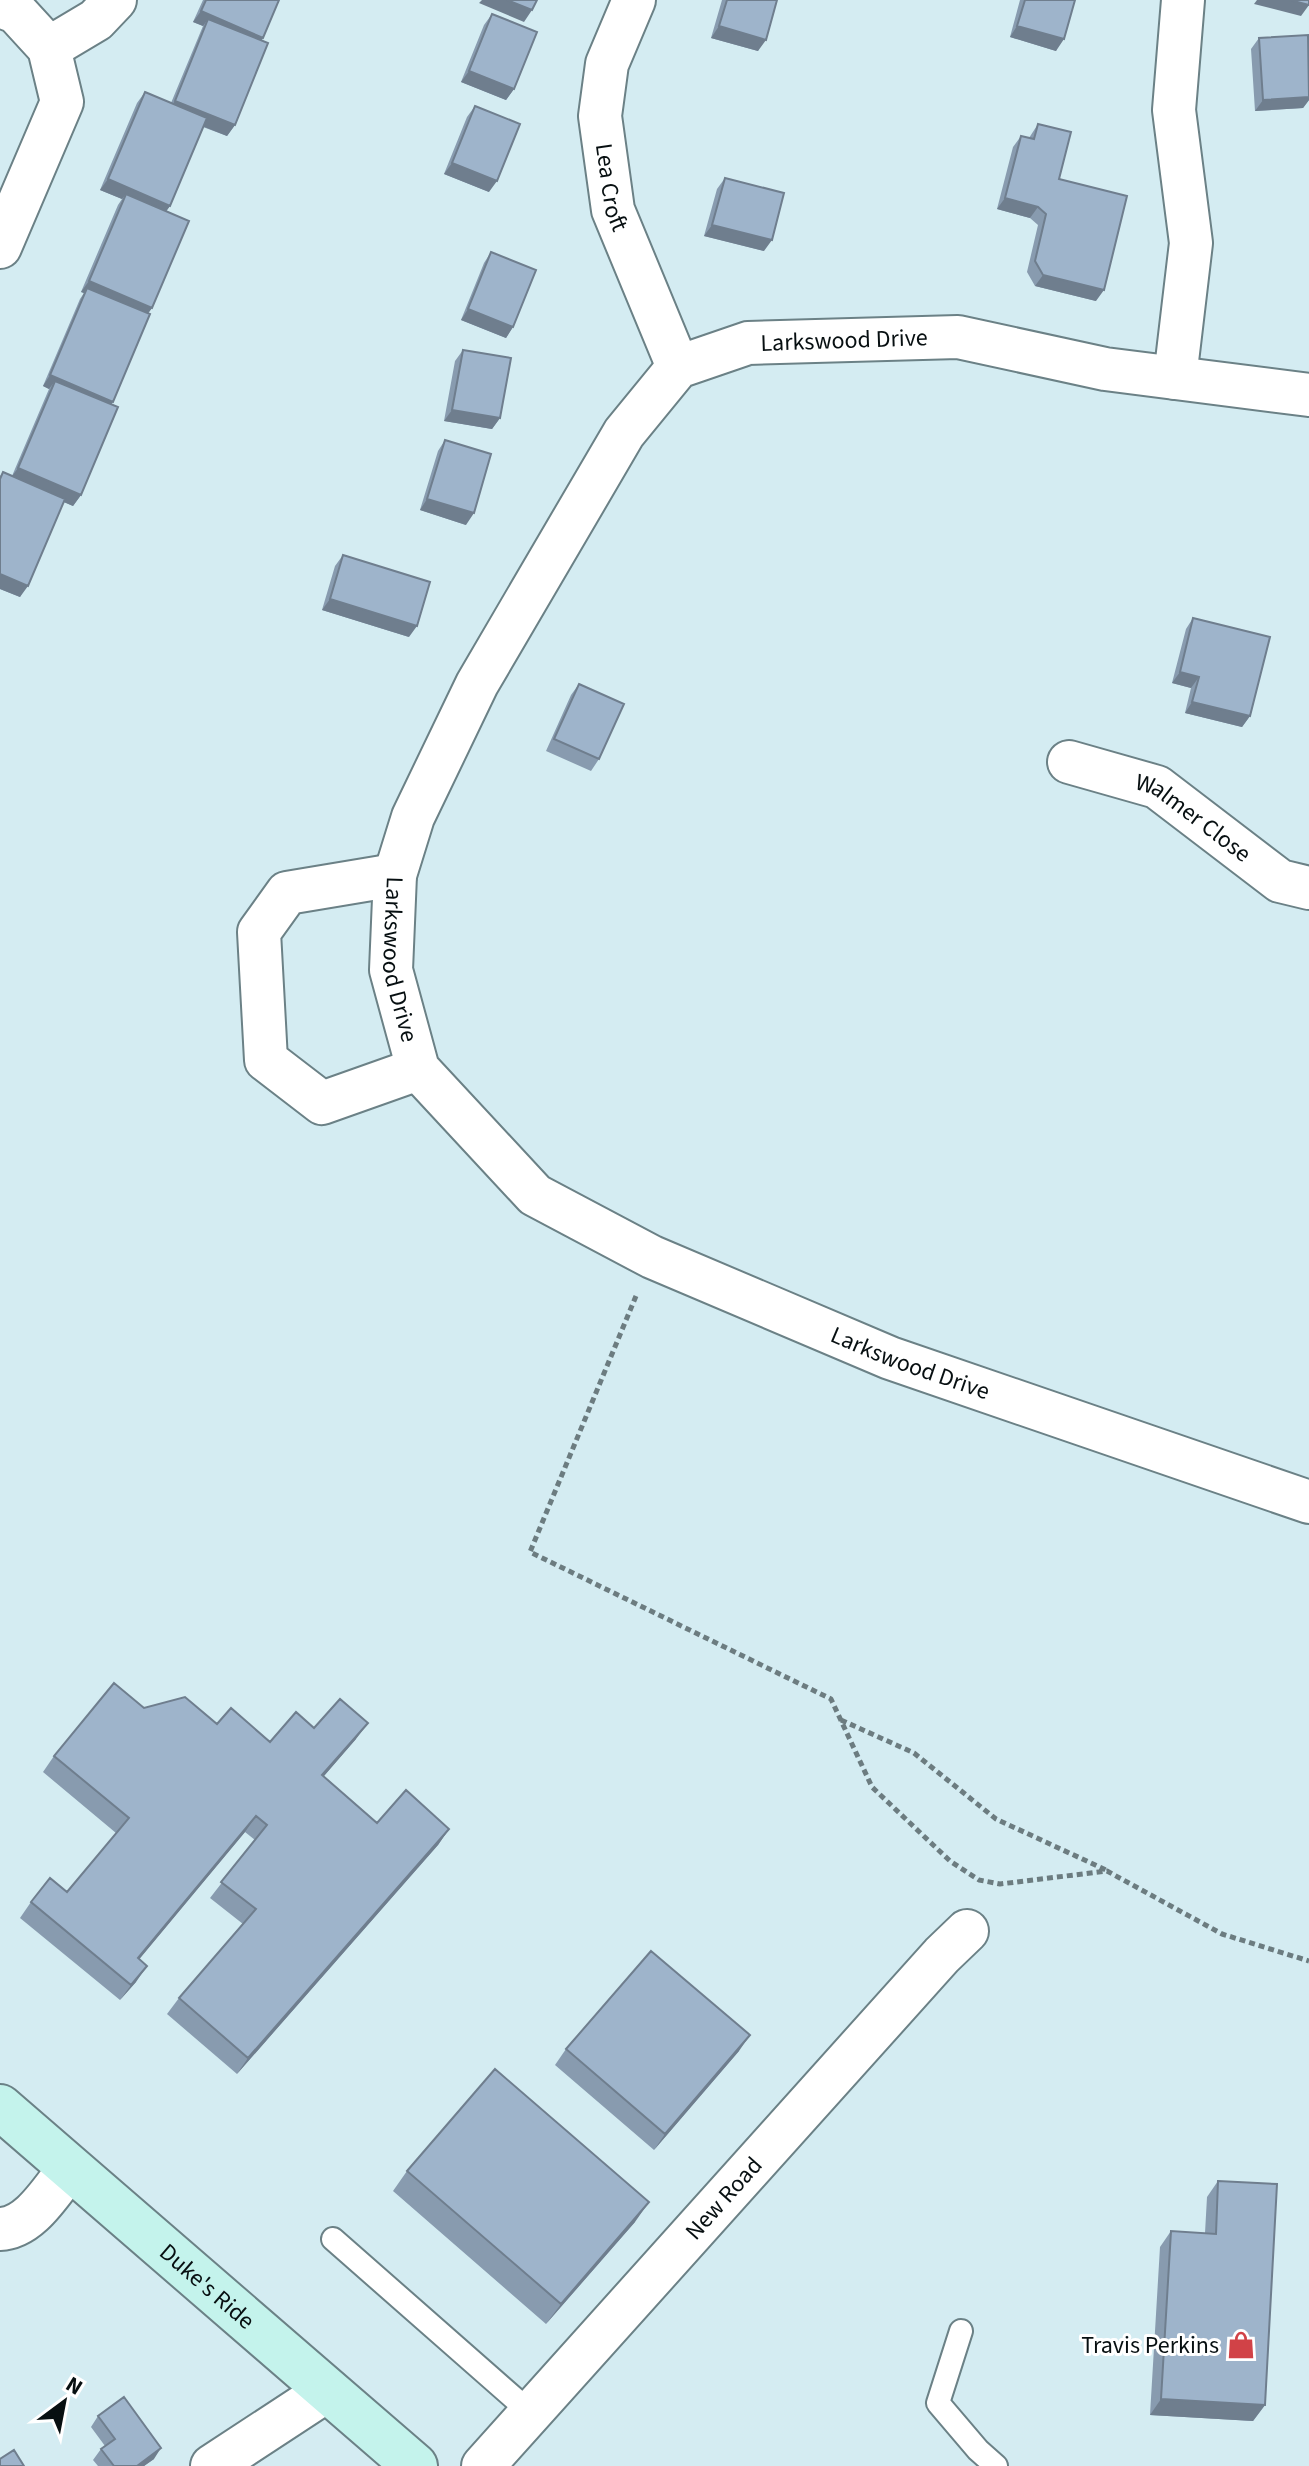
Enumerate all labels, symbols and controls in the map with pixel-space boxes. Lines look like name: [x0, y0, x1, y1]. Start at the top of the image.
street label: Lea Croft: [586, 141, 637, 237]
street label: Larkswood Drive: [760, 320, 928, 361]
street label: Walmer Close: [1131, 765, 1258, 871]
street label: Larkswood Drive: [373, 876, 427, 1046]
street label: Larkswood Drive: [825, 1318, 994, 1409]
street label: New Road: [677, 2149, 771, 2248]
street label: Duke's Ride: [151, 2235, 262, 2338]
place label: Travis Perkins: [1081, 2328, 1219, 2363]
shop icon: Travis Perkins: [1226, 2330, 1256, 2360]
north arrow: [24, 2362, 104, 2442]
text: N: [59, 2368, 89, 2403]

